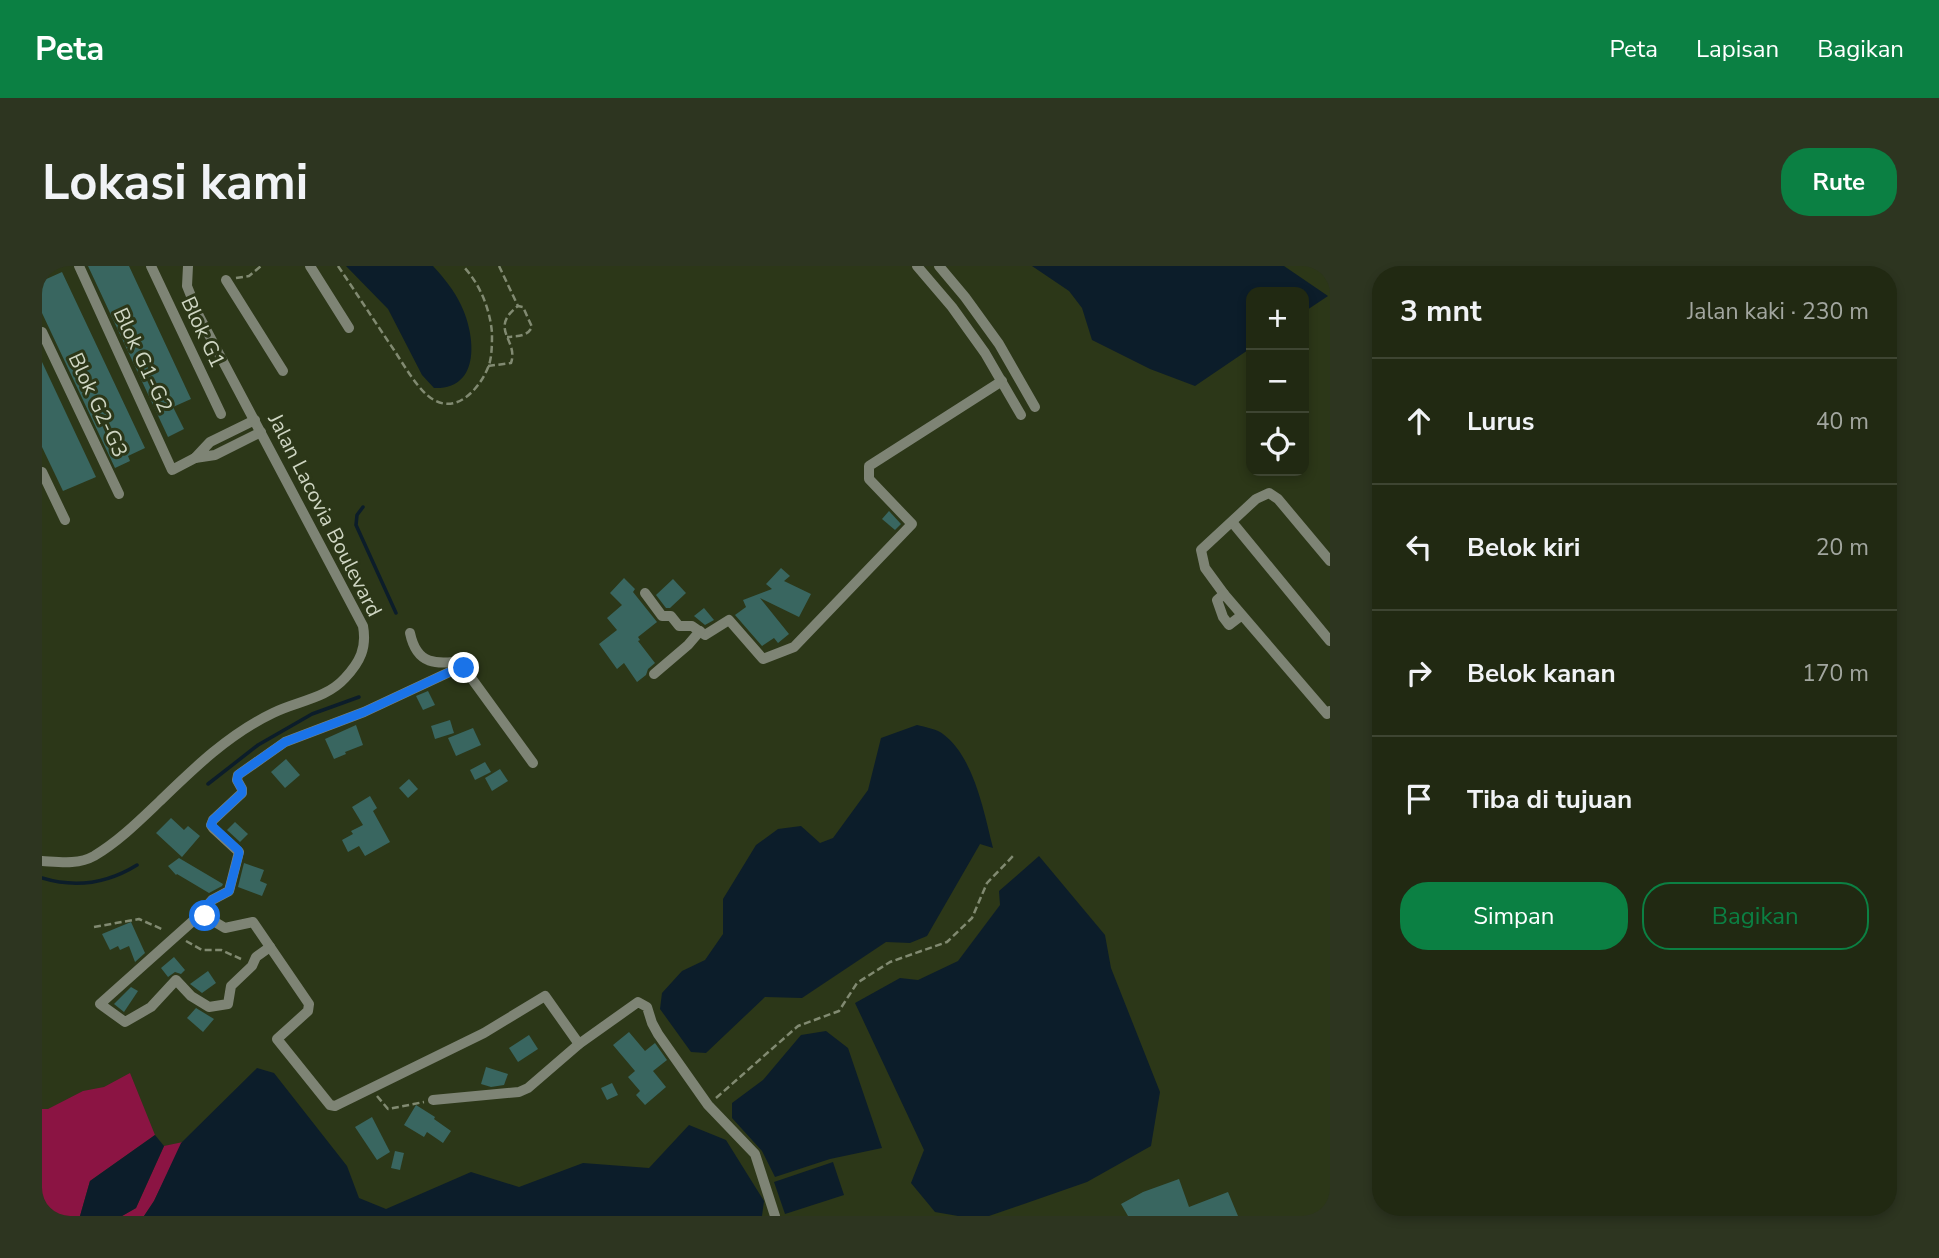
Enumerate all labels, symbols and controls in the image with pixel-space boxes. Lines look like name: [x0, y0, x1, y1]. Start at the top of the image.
text: Peta: [35, 27, 104, 72]
text: Peta: [1609, 33, 1658, 65]
text: Lapisan: [1696, 33, 1779, 65]
text: Bagikan: [1817, 33, 1904, 65]
button: Rute: [1781, 148, 1897, 216]
text: Lokasi kami: [42, 149, 308, 216]
map controls: [1246, 287, 1309, 476]
button: +: [1246, 287, 1309, 350]
text: 3 mnt: [1400, 291, 1481, 332]
street label: Blok G1: [174, 292, 232, 372]
text: Jalan kaki · 230 m: [1687, 296, 1869, 327]
street label: Blok G1-G2: [107, 303, 179, 417]
street label: Blok G2-G3: [62, 348, 134, 462]
button: −: [1246, 350, 1309, 413]
icon: ahead: [1400, 402, 1438, 440]
text: Lurus: [1467, 404, 1534, 439]
text: 40 m: [1816, 406, 1869, 437]
street label: Jalan Lacovia Boulevard: [261, 408, 388, 621]
button: locate: [1246, 413, 1309, 476]
icon: left: [1400, 528, 1438, 566]
text: Belok kiri: [1467, 530, 1580, 565]
text: 20 m: [1816, 532, 1869, 563]
route end: [448, 652, 479, 683]
icon: right: [1400, 654, 1438, 692]
text: Belok kanan: [1467, 656, 1616, 691]
text: 170 m: [1802, 658, 1869, 689]
icon: arrive: [1400, 780, 1438, 818]
text: Tiba di tujuan: [1467, 782, 1632, 817]
button: Simpan: [1400, 882, 1628, 950]
button: Bagikan: [1642, 882, 1869, 950]
route start: [189, 900, 220, 931]

